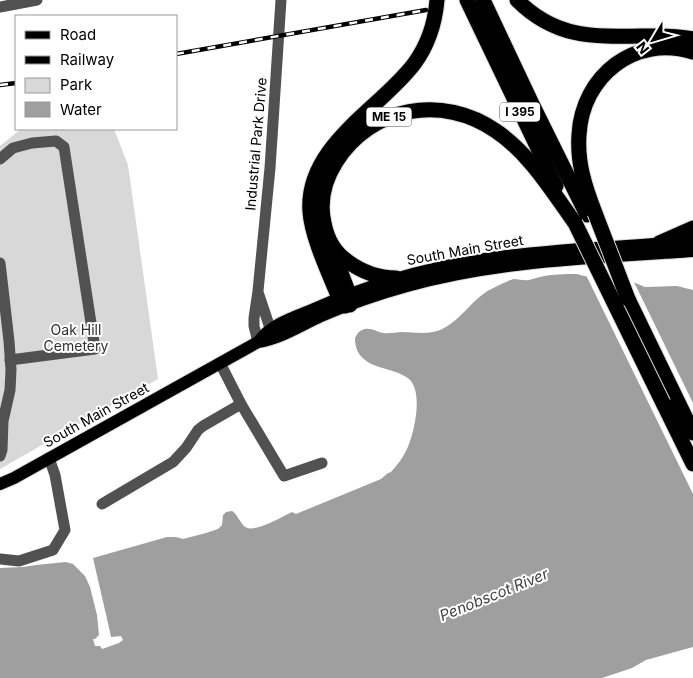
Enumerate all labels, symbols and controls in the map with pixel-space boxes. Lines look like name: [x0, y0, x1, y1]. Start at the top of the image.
legend: [15, 15, 178, 130]
north arrow: [628, 15, 678, 65]
text: Road: [60, 25, 96, 44]
text: N: [632, 39, 652, 58]
text: Railway: [60, 50, 115, 69]
text: Park: [60, 75, 93, 94]
street label: Industrial Park Drive: [241, 77, 270, 211]
text: Water: [60, 100, 102, 119]
road number: I 395: [500, 102, 540, 121]
road number: ME 15: [366, 108, 412, 126]
street label: South Main Street: [405, 231, 525, 268]
park label: Oak Hill Cemetery: [44, 321, 109, 354]
street label: South Main Street: [40, 378, 152, 451]
water label: Penobscot River: [437, 564, 551, 625]

